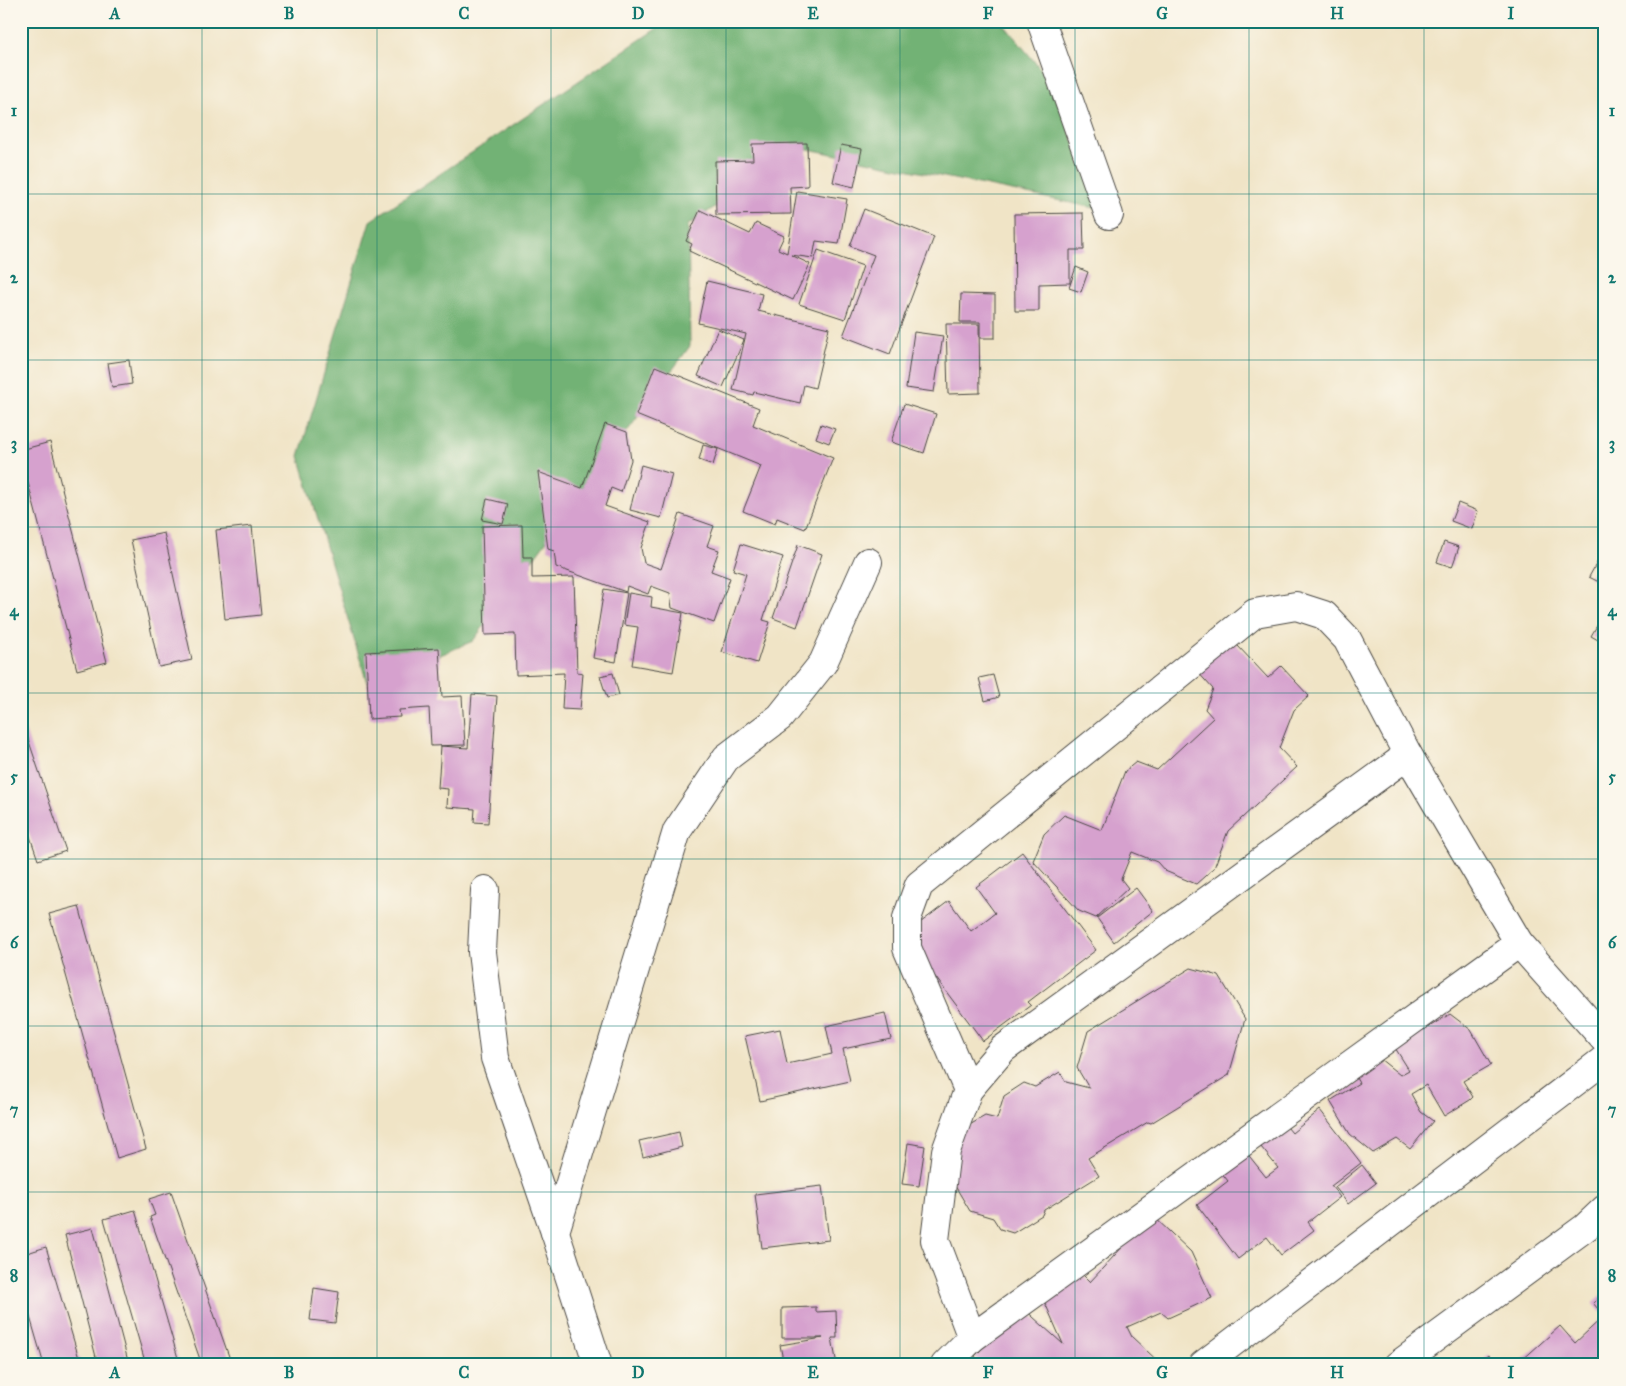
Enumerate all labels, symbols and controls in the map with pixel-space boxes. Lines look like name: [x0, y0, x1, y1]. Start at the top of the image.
text: A: [109, 4, 121, 23]
text: B: [284, 4, 294, 23]
text: C: [459, 4, 470, 23]
text: D: [632, 4, 645, 23]
text: E: [807, 4, 819, 23]
text: F: [983, 4, 994, 23]
text: G: [1156, 4, 1168, 23]
text: H: [1330, 4, 1344, 23]
text: I: [1508, 4, 1515, 23]
text: 1: [11, 101, 18, 120]
text: 1: [1609, 101, 1616, 120]
text: 2: [10, 268, 19, 287]
text: 2: [1608, 268, 1617, 287]
text: 3: [11, 434, 17, 454]
text: 3: [1609, 434, 1615, 454]
text: 4: [10, 601, 20, 621]
text: 4: [1608, 601, 1618, 621]
text: 5: [10, 767, 18, 786]
text: 5: [1608, 767, 1616, 786]
text: 6: [10, 933, 19, 952]
text: 6: [1608, 933, 1617, 952]
text: 7: [10, 1100, 19, 1119]
text: 7: [1608, 1100, 1617, 1119]
text: 8: [10, 1266, 18, 1285]
text: 8: [1608, 1266, 1616, 1285]
text: A: [109, 1363, 121, 1382]
text: B: [284, 1363, 294, 1382]
text: C: [459, 1363, 470, 1382]
text: D: [632, 1363, 645, 1382]
text: E: [807, 1363, 819, 1382]
text: F: [983, 1363, 994, 1382]
text: G: [1156, 1363, 1168, 1382]
text: H: [1330, 1363, 1344, 1382]
text: I: [1508, 1363, 1515, 1382]

